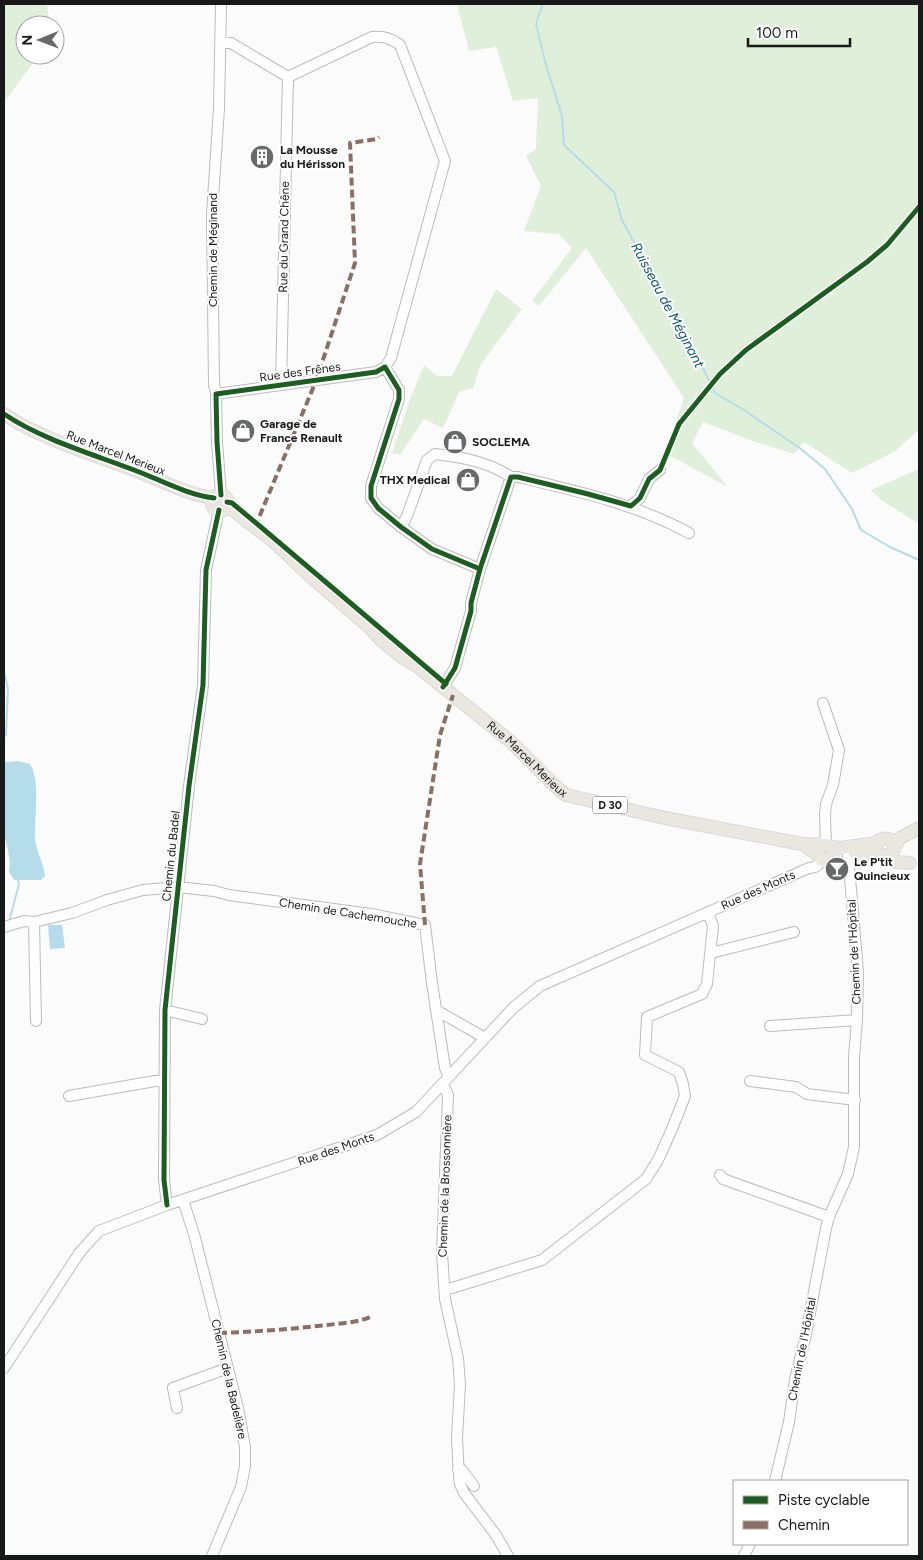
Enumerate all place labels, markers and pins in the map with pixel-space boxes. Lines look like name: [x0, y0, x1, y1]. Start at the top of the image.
place label: La Mousse du Hérisson: [280, 143, 345, 171]
building icon: La Mousse du Hérisson: [249, 144, 275, 170]
place label: Garage de France Renault: [260, 417, 343, 445]
shop icon: Garage de France Renault: [230, 418, 256, 444]
shop icon: SOCLEMA: [442, 429, 468, 455]
place label: SOCLEMA: [472, 435, 530, 449]
shop icon: THX Medical: [455, 467, 481, 493]
place label: THX Medical: [380, 473, 450, 487]
place label: Le P'tit Quincieux: [854, 855, 910, 883]
bar icon: Le P'tit Quincieux: [824, 856, 850, 882]

